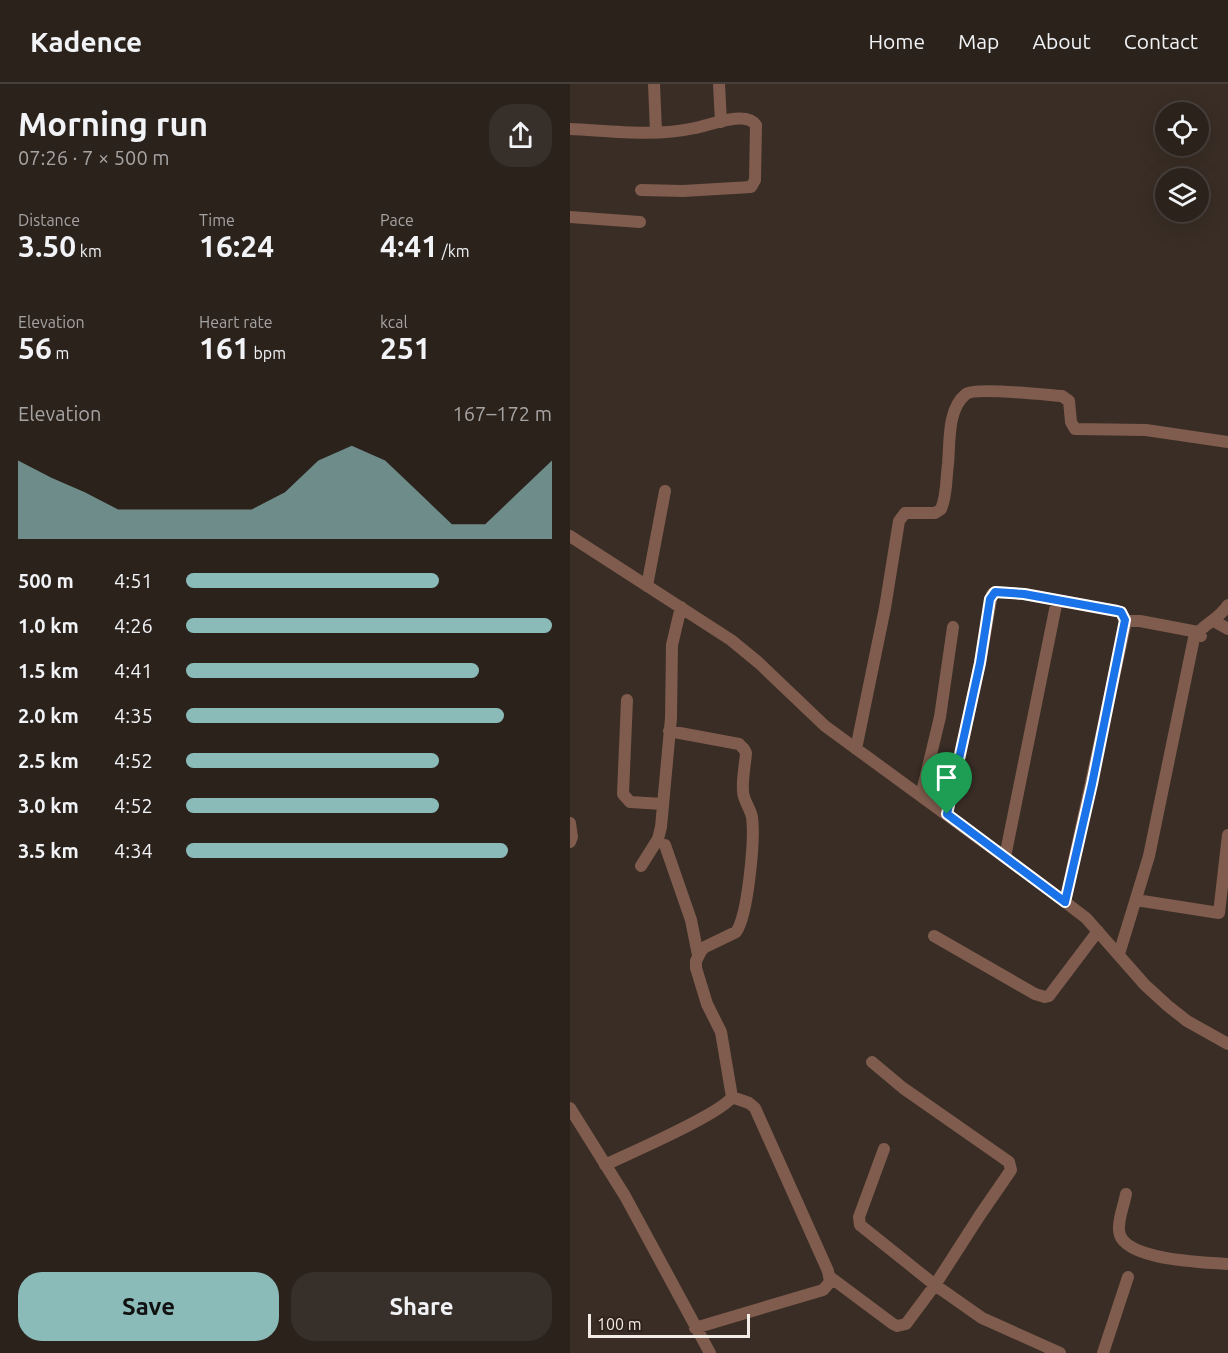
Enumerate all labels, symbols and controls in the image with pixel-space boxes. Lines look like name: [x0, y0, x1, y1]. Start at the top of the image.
text: Kadence: [30, 26, 142, 57]
text: Home: [868, 29, 925, 53]
text: Map: [958, 29, 999, 53]
text: About: [1032, 29, 1091, 53]
text: Contact: [1124, 29, 1198, 53]
map controls: [1155, 102, 1209, 222]
button: locate: [1155, 102, 1209, 156]
button: share: [489, 104, 552, 167]
text: Morning run: [18, 105, 208, 142]
text: 07:26 · 7 × 500 m: [18, 146, 170, 169]
button: layers: [1155, 168, 1209, 222]
text: Distance: [18, 211, 80, 229]
text: Time: [199, 211, 235, 229]
text: Pace: [380, 211, 414, 229]
text: 3.50: [18, 229, 76, 263]
text: 16:24: [199, 229, 274, 263]
text: 4:41: [380, 229, 438, 263]
text: km: [76, 242, 102, 260]
text: /km: [438, 242, 470, 260]
text: Elevation: [18, 313, 85, 331]
text: Heart rate: [199, 313, 273, 331]
text: kcal: [380, 313, 408, 331]
text: 56: [18, 331, 52, 365]
text: 161: [199, 331, 250, 365]
text: 251: [380, 331, 431, 365]
text: m: [52, 344, 69, 362]
text: bpm: [250, 344, 286, 362]
text: Elevation: [18, 402, 101, 425]
text: 167–172 m: [453, 402, 552, 425]
text: 500 m: [18, 569, 74, 592]
text: 4:51: [114, 569, 153, 592]
text: 1.0 km: [18, 614, 79, 637]
text: 4:26: [114, 614, 153, 637]
text: 1.5 km: [18, 659, 79, 682]
text: 4:41: [114, 659, 153, 682]
text: 2.0 km: [18, 704, 79, 727]
text: 4:35: [114, 704, 153, 727]
text: 2.5 km: [18, 749, 79, 772]
text: 4:52: [114, 749, 153, 772]
pin: [921, 752, 972, 814]
icon: arrive: [930, 761, 963, 794]
text: 3.0 km: [18, 794, 79, 817]
text: 4:52: [114, 794, 153, 817]
text: 3.5 km: [18, 839, 79, 862]
text: 4:34: [114, 839, 153, 862]
button: Save: [18, 1272, 279, 1341]
button: Share: [291, 1272, 552, 1341]
scale bar: [588, 1311, 750, 1338]
text: 100 m: [597, 1315, 642, 1333]

